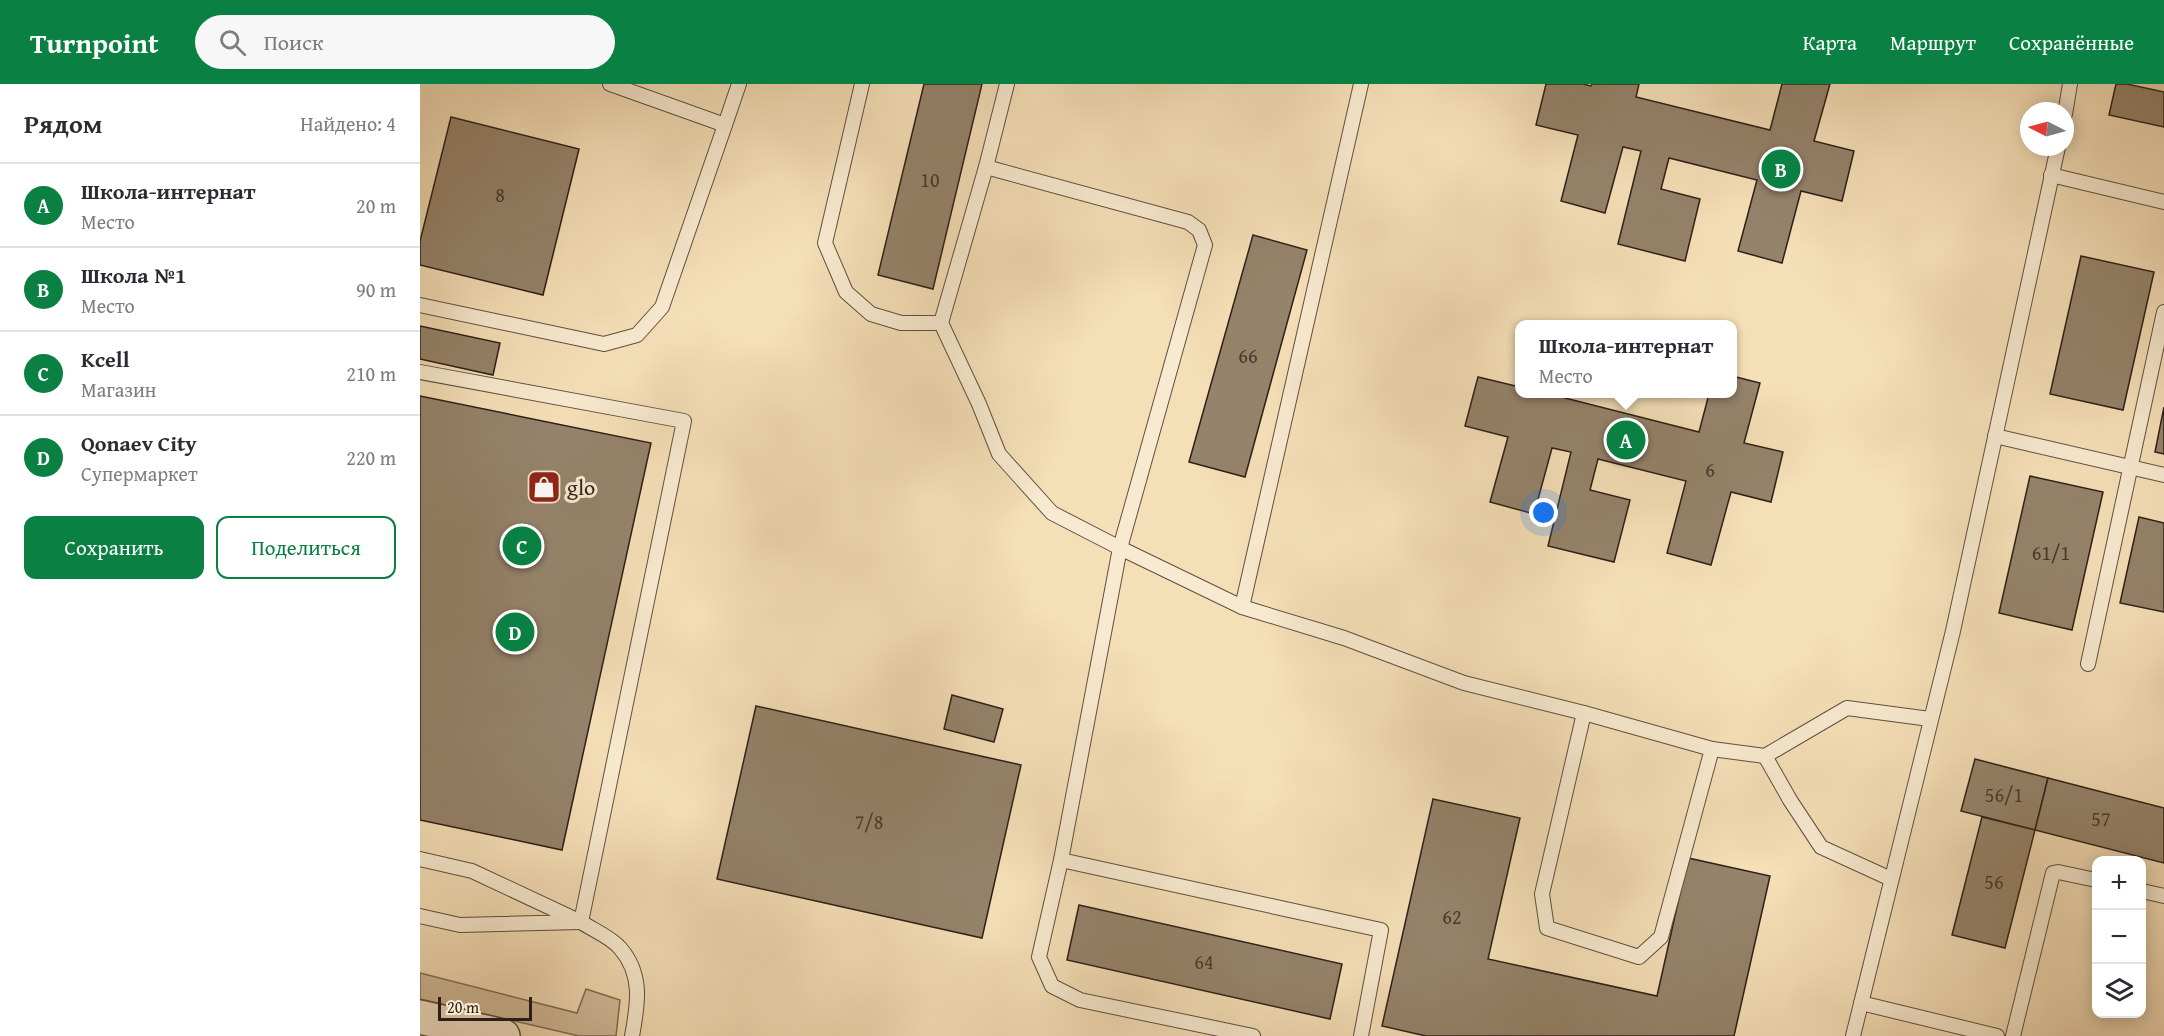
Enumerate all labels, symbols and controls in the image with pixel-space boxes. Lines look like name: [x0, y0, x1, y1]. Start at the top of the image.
search box: [195, 15, 615, 69]
text: Turnpoint: [30, 22, 159, 63]
icon: search: [216, 26, 249, 59]
text: Поиск: [264, 26, 323, 58]
text: Карта: [1803, 27, 1857, 58]
text: Маршрут: [1890, 27, 1976, 58]
text: Сохранённые: [2009, 27, 2134, 58]
north arrow: [2020, 102, 2074, 156]
text: Рядом: [24, 104, 102, 143]
text: Найдено: 4: [300, 109, 396, 138]
pin: B: [1762, 146, 1800, 191]
house number: 10: [920, 165, 940, 194]
text: Школа-интернат: [81, 175, 255, 207]
house number: 8: [495, 180, 505, 209]
text: A: [37, 191, 50, 220]
text: 20 m: [356, 191, 396, 220]
text: Место: [81, 207, 135, 236]
text: Школа №1: [81, 259, 186, 291]
text: B: [37, 275, 50, 304]
text: 90 m: [356, 275, 396, 304]
text: Место: [81, 291, 135, 320]
popup: [1515, 320, 1737, 398]
text: Школа-интернат: [1539, 329, 1713, 361]
house number: 66: [1238, 341, 1258, 370]
text: Kcell: [81, 343, 130, 375]
text: C: [38, 359, 49, 388]
text: 210 m: [346, 359, 396, 388]
text: Место: [1539, 361, 1593, 390]
text: Магазин: [81, 375, 156, 404]
pin: A: [1606, 418, 1646, 462]
text: Qonaev City: [81, 427, 197, 459]
text: D: [37, 443, 50, 472]
text: 220 m: [346, 443, 396, 472]
house number: 6: [1705, 455, 1715, 484]
text: Супермаркет: [81, 459, 198, 488]
shop icon: glo: [526, 469, 562, 505]
place label: glo: [567, 471, 595, 503]
your location: [1529, 498, 1558, 527]
button: Сохранить: [24, 516, 204, 579]
button: Поделиться: [216, 516, 396, 579]
pin: C: [502, 524, 542, 568]
house number: 61/1: [2032, 538, 2070, 567]
pin: D: [496, 610, 535, 654]
house number: 56/1: [1985, 780, 2023, 809]
house number: 57: [2091, 804, 2111, 833]
house number: 7/8: [855, 807, 883, 836]
map controls: [2092, 856, 2146, 1018]
button: +: [2092, 856, 2146, 910]
house number: 56: [1984, 867, 2004, 896]
house number: 62: [1442, 902, 1462, 931]
button: −: [2092, 910, 2146, 964]
house number: 64: [1194, 947, 1214, 976]
button: layers: [2092, 964, 2146, 1018]
scale bar: [438, 994, 532, 1022]
text: 20 m: [447, 995, 479, 1019]

